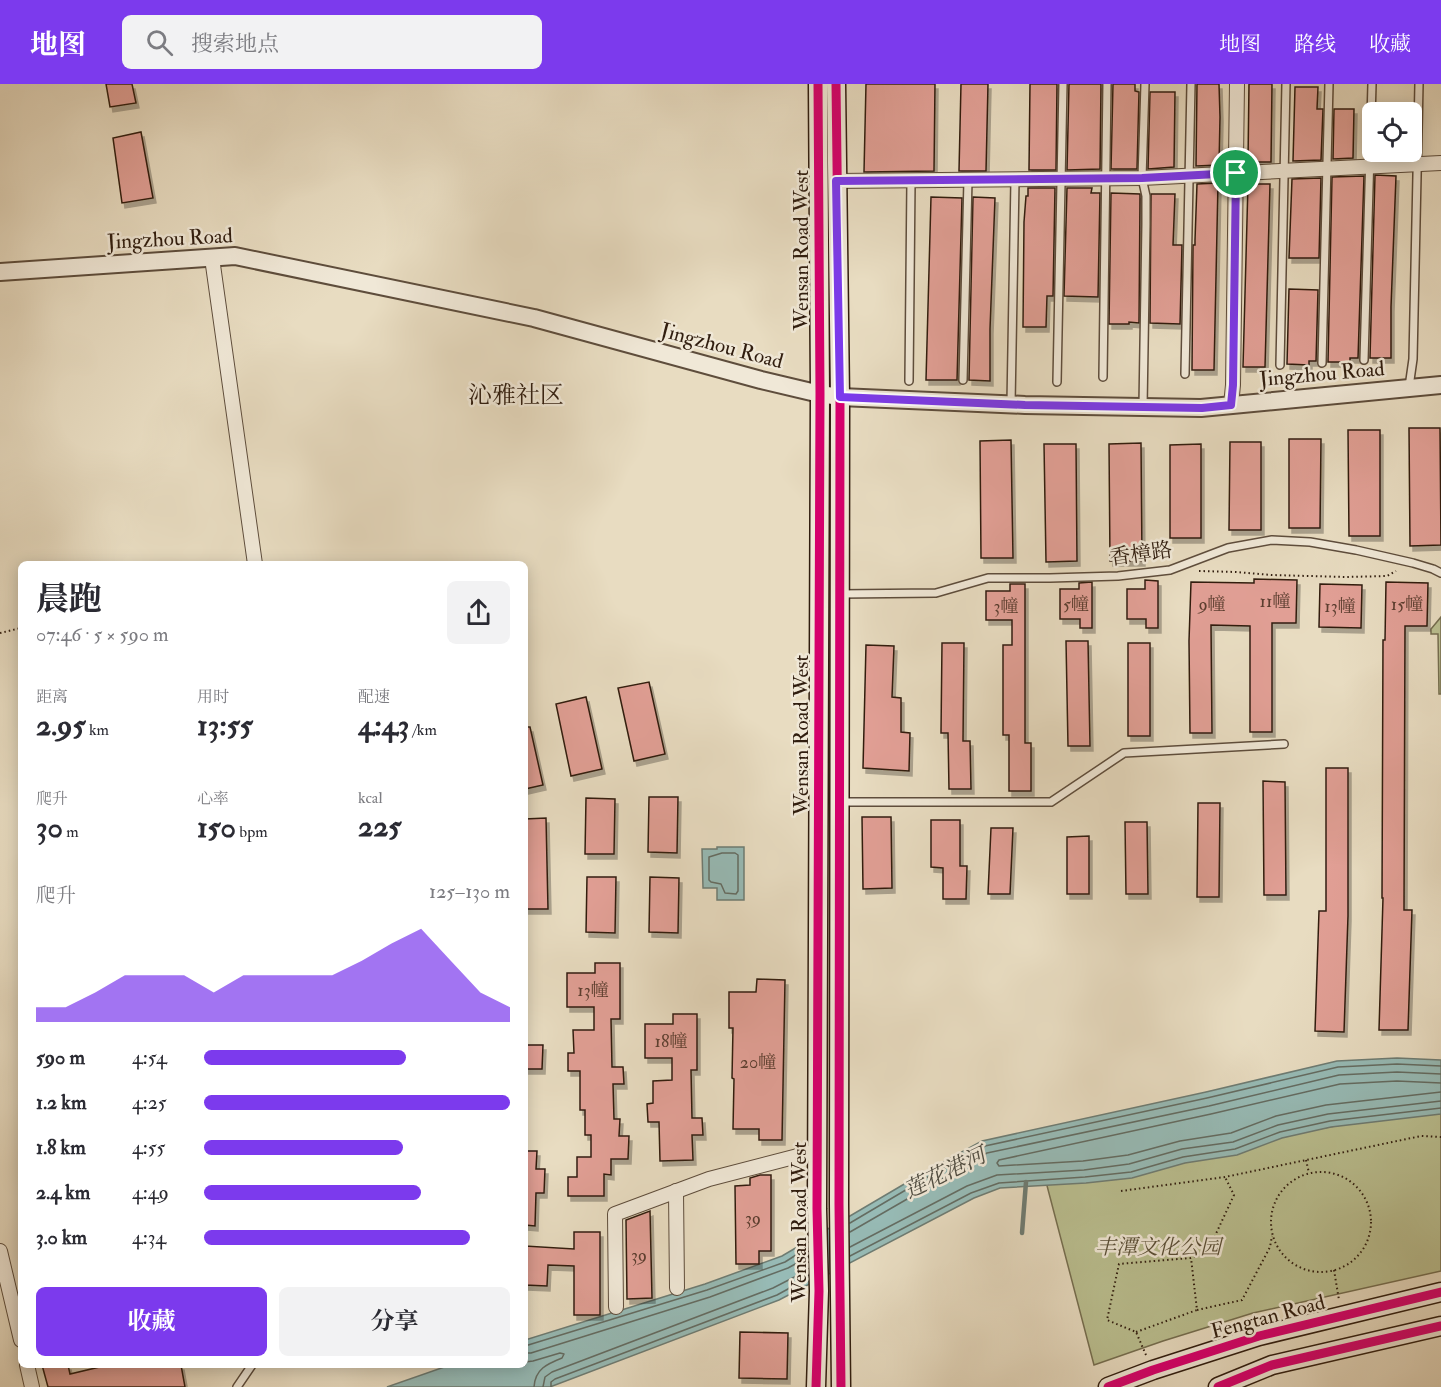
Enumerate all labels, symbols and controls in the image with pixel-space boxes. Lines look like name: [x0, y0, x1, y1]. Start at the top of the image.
search box: [122, 15, 542, 69]
icon: search: [143, 26, 176, 59]
text: 地图: [30, 28, 86, 63]
text: 搜索地点: [191, 30, 279, 58]
text: 地图: [1219, 31, 1261, 58]
text: 路线: [1294, 31, 1336, 58]
text: 收藏: [1369, 31, 1411, 58]
map controls: [1362, 102, 1422, 162]
button: locate: [1362, 102, 1422, 162]
pin: [1210, 147, 1261, 198]
icon: arrive: [1219, 156, 1252, 189]
street label: Wensan Road West: [788, 169, 815, 331]
street label: Jingzhou Road: [106, 222, 234, 256]
street label: Jingzhou Road: [657, 316, 787, 375]
street label: Jingzhou Road: [1257, 355, 1386, 393]
district label: 沁雅社区: [468, 380, 564, 411]
street label: 香樟路: [1108, 536, 1174, 572]
text: 晨跑: [36, 579, 102, 620]
button: share: [447, 581, 510, 644]
house number: 11幢: [1260, 590, 1290, 613]
house number: 5幢: [1063, 593, 1089, 616]
house number: 9幢: [1196, 593, 1226, 616]
house number: 15幢: [1391, 593, 1423, 616]
house number: 3幢: [994, 595, 1018, 618]
house number: 13幢: [1324, 595, 1356, 618]
text: 07:46 · 5 × 590 m: [36, 622, 169, 647]
street label: Wensan Road West: [788, 654, 815, 816]
text: 距离: [36, 687, 68, 707]
text: 用时: [197, 687, 229, 707]
text: 配速: [358, 687, 390, 707]
text: 2.95: [36, 707, 86, 744]
text: 13:55: [197, 707, 253, 744]
text: 4:43: [358, 707, 409, 744]
text: km: [86, 720, 109, 740]
text: /km: [409, 720, 437, 740]
text: kcal: [358, 788, 383, 808]
text: 爬升: [36, 789, 68, 809]
text: 心率: [197, 789, 229, 809]
text: 225: [358, 808, 402, 845]
text: 30: [36, 809, 63, 846]
text: 150: [197, 809, 236, 846]
text: m: [63, 822, 79, 842]
text: bpm: [236, 822, 268, 842]
text: 125–130 m: [429, 879, 510, 904]
text: 爬升: [36, 883, 76, 908]
house number: 13幢: [577, 979, 609, 1002]
house number: 18幢: [655, 1030, 687, 1053]
text: 590 m: [36, 1045, 85, 1070]
text: 4:54: [132, 1045, 167, 1070]
house number: 20幢: [740, 1051, 776, 1074]
text: 1.2 km: [36, 1090, 86, 1115]
text: 4:25: [132, 1090, 167, 1115]
text: 1.8 km: [36, 1135, 86, 1160]
text: 4:55: [132, 1135, 165, 1160]
water label: 莲花港河: [899, 1139, 994, 1205]
street label: Wensan Road West: [786, 1141, 813, 1303]
text: 2.4 km: [36, 1180, 90, 1205]
text: 4:49: [132, 1180, 169, 1205]
house number: 39: [745, 1207, 761, 1230]
text: 3.0 km: [36, 1225, 87, 1250]
text: 4:34: [132, 1225, 166, 1250]
park label: 丰潭文化公园: [1095, 1234, 1224, 1261]
house number: 39: [631, 1244, 647, 1267]
button: 收藏: [36, 1287, 267, 1356]
button: 分享: [279, 1287, 510, 1356]
street label: Fengtan Road: [1208, 1289, 1329, 1345]

